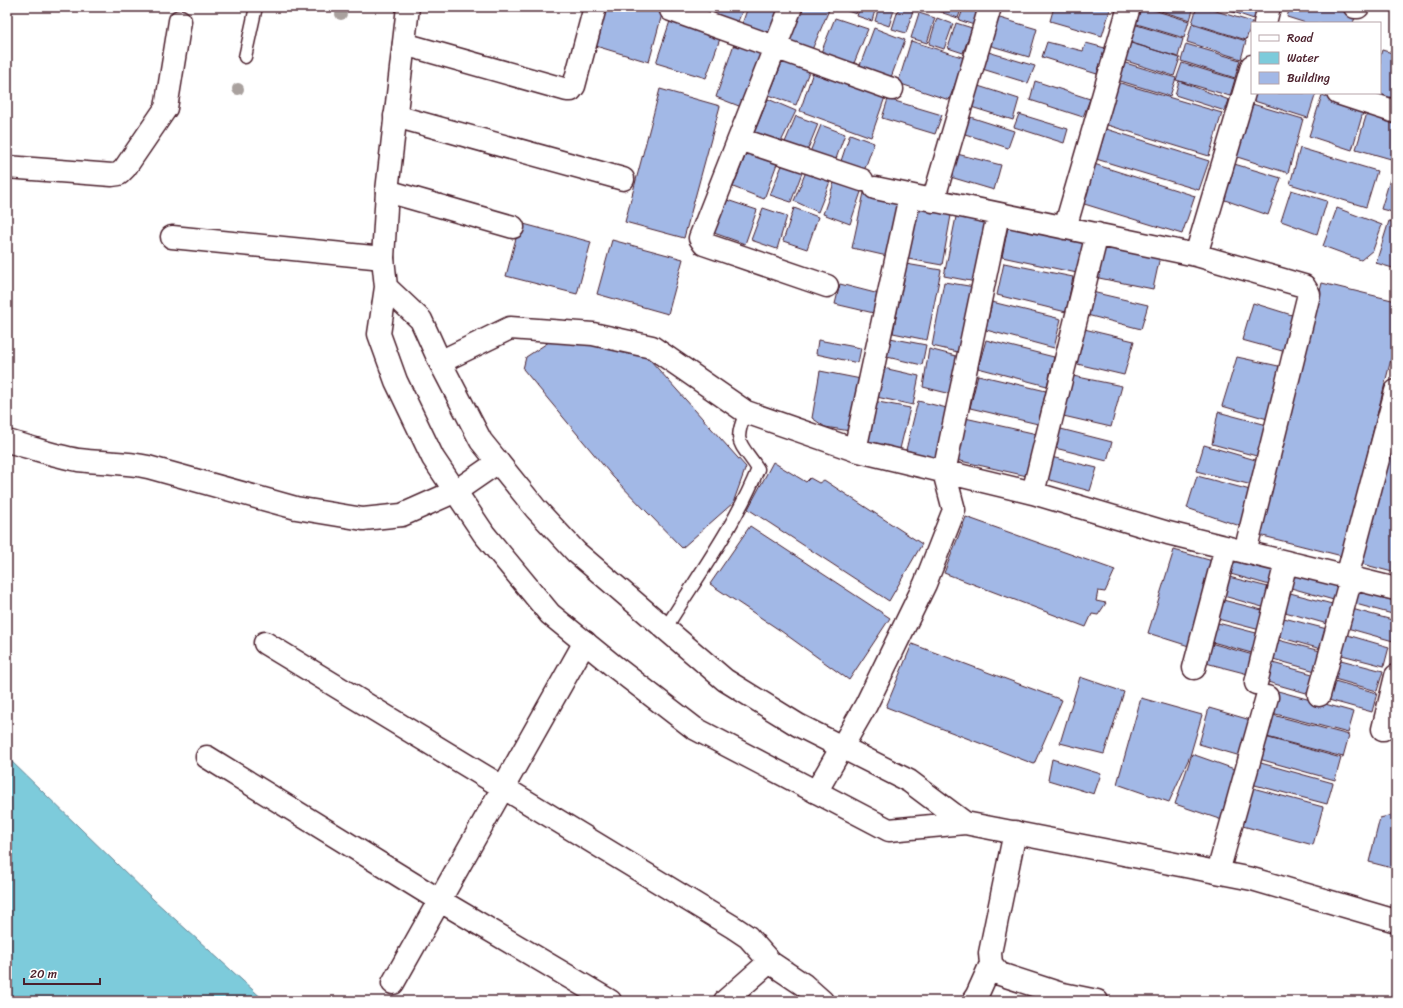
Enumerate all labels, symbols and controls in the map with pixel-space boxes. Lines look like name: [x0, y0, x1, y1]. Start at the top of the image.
legend: [1251, 22, 1381, 94]
text: Road: [1287, 27, 1314, 49]
text: Water: [1287, 47, 1320, 69]
text: Building: [1287, 67, 1330, 89]
scale bar: [24, 960, 100, 986]
text: 20 m: [30, 963, 57, 985]

